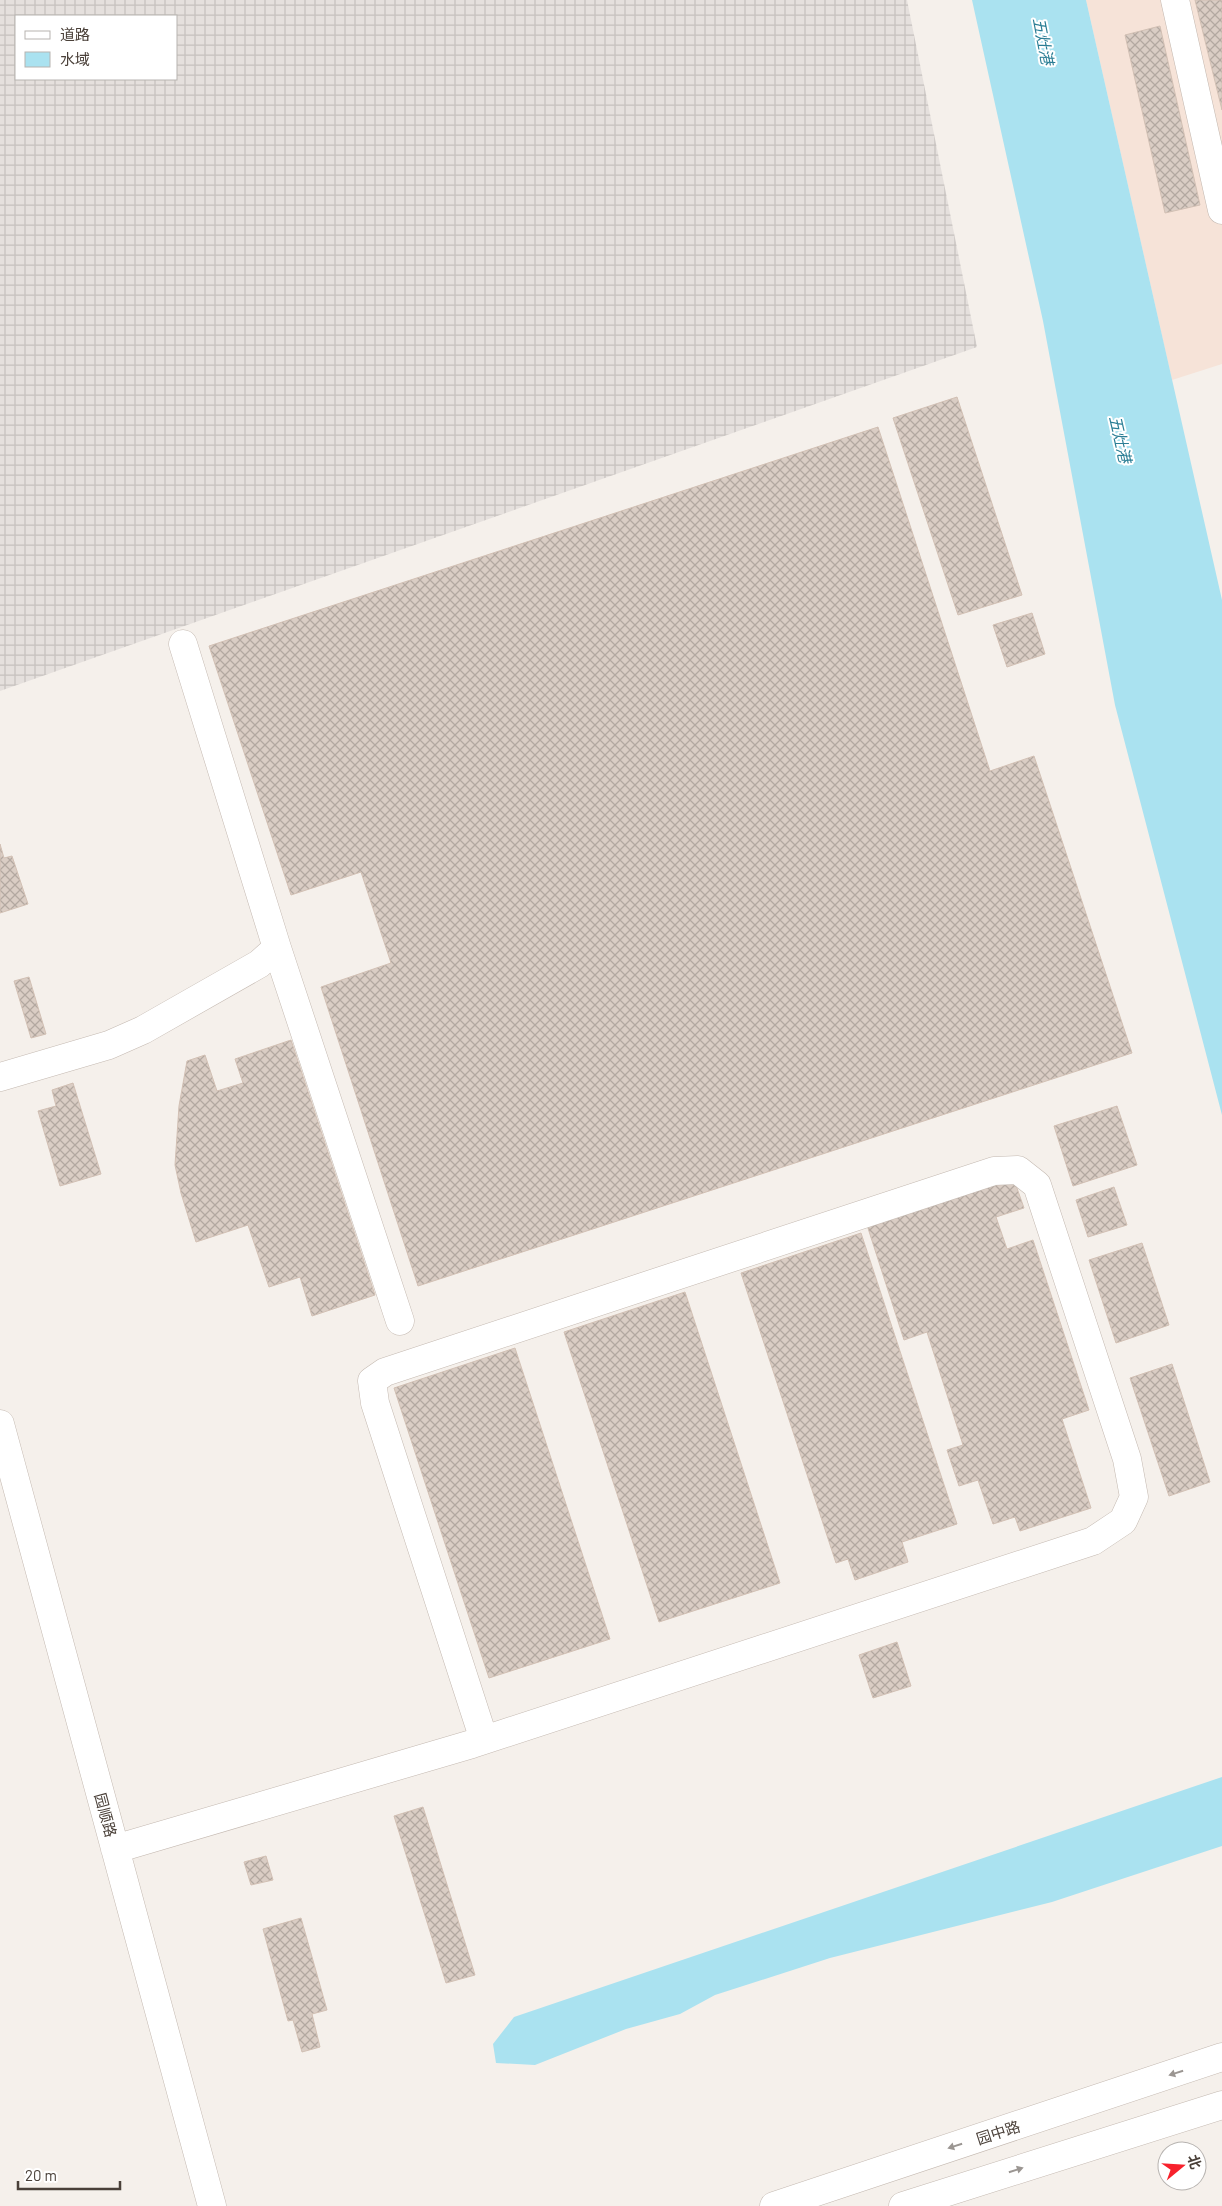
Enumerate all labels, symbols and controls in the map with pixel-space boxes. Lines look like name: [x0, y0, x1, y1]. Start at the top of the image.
legend: [15, 15, 178, 80]
water label: 五灶港: [1030, 16, 1058, 68]
text: 道路: [60, 25, 90, 43]
text: 水域: [60, 50, 90, 68]
water label: 五灶港: [1106, 413, 1136, 466]
street label: 园顺路: [91, 1791, 121, 1839]
one-way arrow: [1168, 2069, 1183, 2077]
street label: 园中路: [974, 2116, 1022, 2148]
north arrow: [1157, 2141, 1207, 2191]
one-way arrow: [948, 2143, 963, 2150]
text: 北: [1185, 2153, 1205, 2171]
scale bar: [18, 2158, 120, 2190]
text: 20 m: [25, 2166, 57, 2184]
one-way arrow: [1009, 2166, 1024, 2174]

